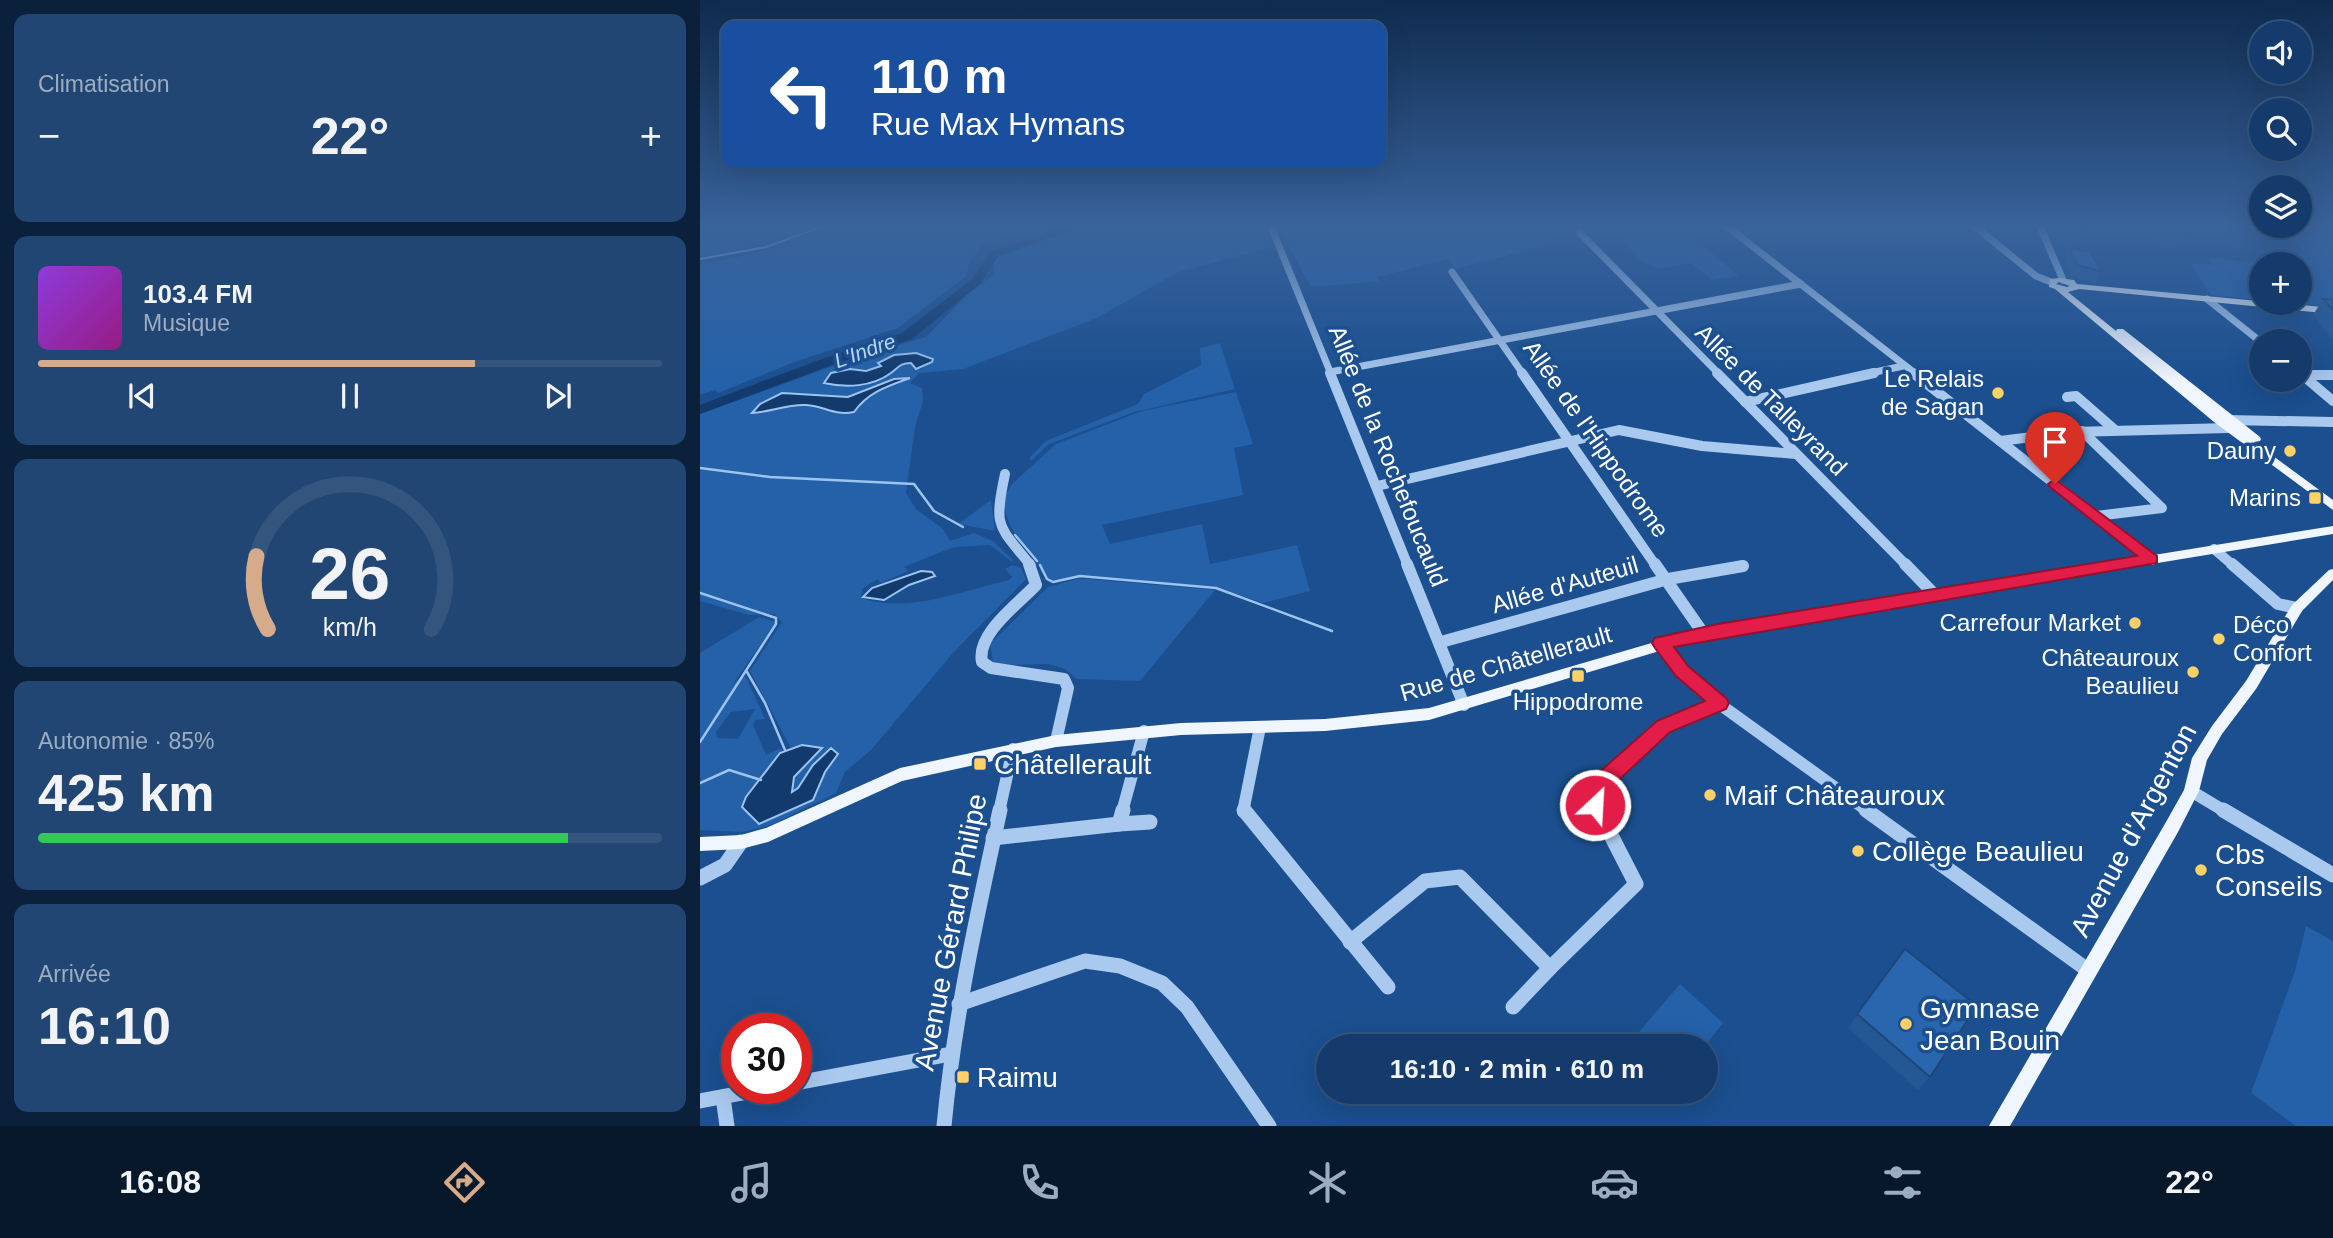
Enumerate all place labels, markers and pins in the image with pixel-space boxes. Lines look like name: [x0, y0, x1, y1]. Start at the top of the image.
place label: Le Relais de Sagan: [1881, 365, 1984, 420]
marker: Le Relais de Sagan: [1990, 385, 2006, 401]
pin: [2025, 412, 2085, 484]
place label: Dauny: [2207, 437, 2276, 464]
marker: Dauny: [2282, 443, 2298, 459]
place label: Marins: [2229, 484, 2301, 511]
marker: Marins: [2307, 490, 2323, 506]
place label: Carrefour Market: [1940, 609, 2121, 636]
place label: Déco Confort: [2233, 611, 2312, 666]
marker: Carrefour Market: [2127, 615, 2143, 631]
marker: Déco Confort: [2211, 631, 2227, 647]
place label: Châteauroux Beaulieu: [2042, 644, 2179, 699]
marker: Châteauroux Beaulieu: [2185, 664, 2201, 680]
marker: Hippodrome: [1570, 668, 1586, 684]
place label: Hippodrome: [1513, 688, 1643, 715]
place label: Châtellerault: [994, 749, 1151, 780]
marker: Châtellerault: [972, 756, 988, 772]
place label: Maif Châteauroux: [1724, 780, 1945, 811]
marker: Maif Châteauroux: [1702, 787, 1718, 803]
place label: Collège Beaulieu: [1872, 836, 2084, 867]
place label: Cbs Conseils: [2215, 839, 2322, 902]
marker: Collège Beaulieu: [1850, 843, 1866, 859]
marker: Cbs Conseils: [2193, 862, 2209, 878]
place label: Gymnase Jean Bouin: [1920, 993, 2060, 1056]
marker: Gymnase Jean Bouin: [1898, 1016, 1914, 1032]
place label: Raimu: [977, 1062, 1058, 1093]
marker: Raimu: [955, 1069, 971, 1085]

